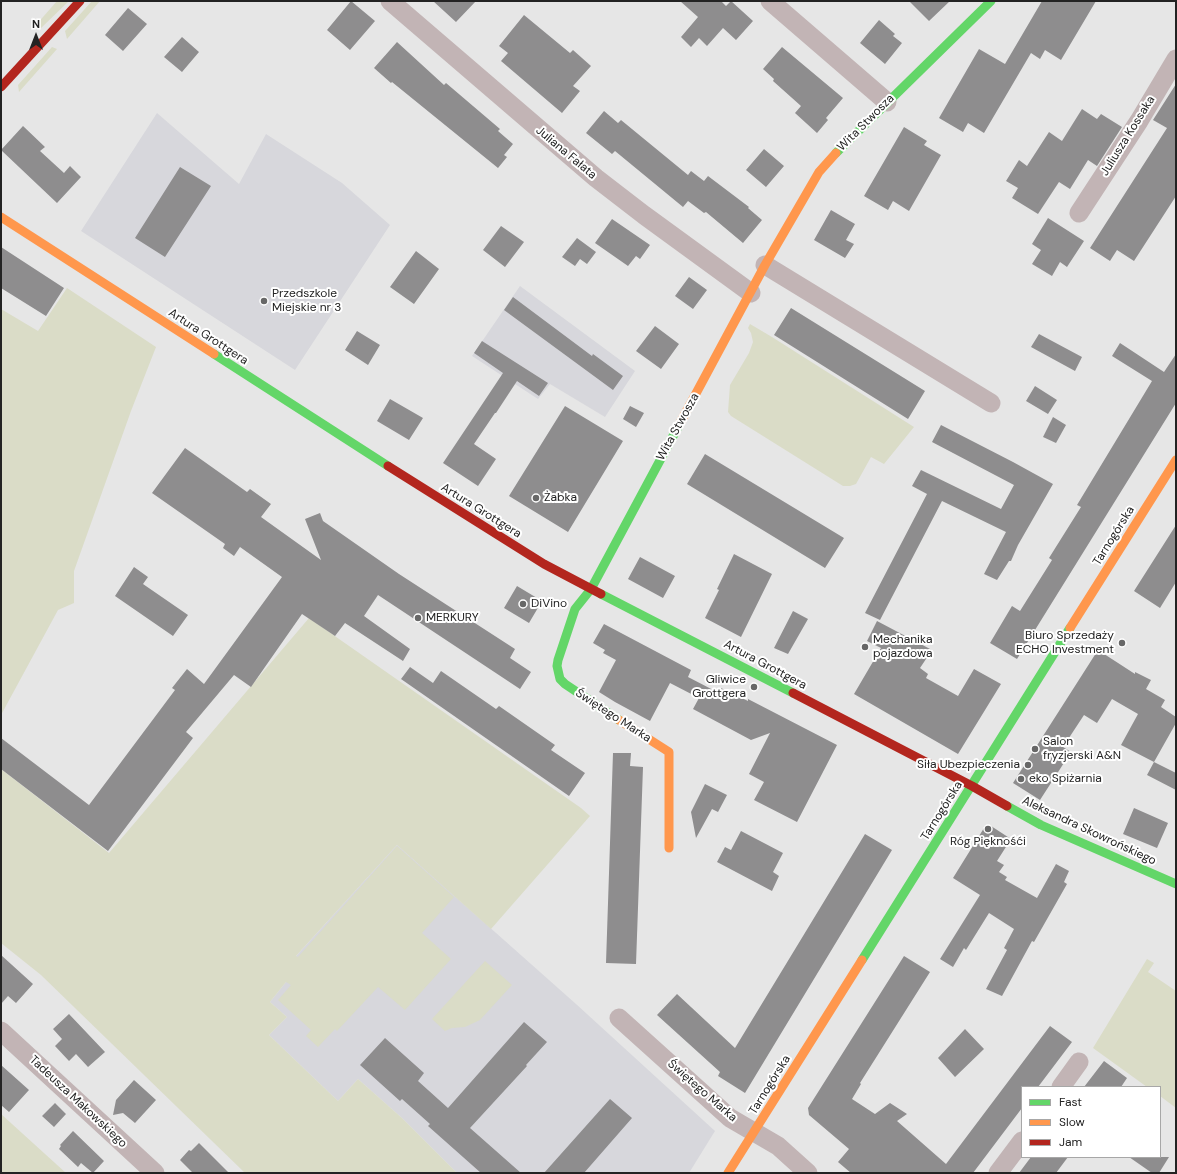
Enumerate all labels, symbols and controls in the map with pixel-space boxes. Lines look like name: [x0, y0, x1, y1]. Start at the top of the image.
north arrow: [16, 16, 56, 56]
text: N: [32, 17, 40, 31]
street label: Wita Stwosza: [835, 92, 897, 154]
street label: Juliusza Kossaka: [1098, 93, 1158, 179]
street label: Juliana Fałata: [533, 123, 599, 183]
place label: Przedszkole Miejskie nr 3: [272, 287, 341, 315]
marker: Przedszkole Miejskie nr 3: [259, 296, 269, 306]
street label: Artura Grottgera: [166, 306, 250, 368]
street label: Wita Stwosza: [654, 391, 702, 463]
street label: Artura Grottgera: [438, 481, 524, 541]
place label: Żabka: [544, 491, 577, 505]
marker: Żabka: [531, 493, 541, 503]
street label: Tarnogórska: [1090, 504, 1138, 568]
place label: DiVino: [531, 597, 567, 611]
marker: DiVino: [518, 599, 528, 609]
place label: MERKURY: [426, 611, 479, 625]
marker: MERKURY: [413, 613, 423, 623]
place label: Biuro Sprzedaży ECHO Investment: [1016, 629, 1114, 657]
place label: Mechanika pojazdowa: [873, 633, 932, 661]
street label: Artura Grottgera: [721, 637, 809, 693]
marker: Biuro Sprzedaży ECHO Investment: [1117, 638, 1127, 648]
marker: Mechanika pojazdowa: [860, 642, 870, 652]
place label: Gliwice Grottgera: [692, 673, 746, 701]
marker: Gliwice Grottgera: [749, 682, 759, 692]
street label: Świętego Marka: [572, 686, 654, 746]
place label: Salon fryzjerski A&N: [1043, 735, 1121, 763]
marker: Salon fryzjerski A&N: [1030, 744, 1040, 754]
place label: Siła Ubezpieczenia: [917, 758, 1020, 772]
marker: Siła Ubezpieczenia: [1023, 760, 1033, 770]
place label: eko Spiżarnia: [1029, 772, 1102, 786]
marker: eko Spiżarnia: [1016, 774, 1026, 784]
street label: Tarnogórska: [918, 779, 966, 843]
street label: Aleksandra Skowrońskiego: [1020, 794, 1158, 868]
marker: Róg Pięknośći: [983, 824, 993, 834]
place label: Róg Pięknośći: [950, 835, 1026, 849]
street label: Tadeusza Makowskiego: [26, 1053, 130, 1151]
street label: Tarnogórska: [746, 1053, 794, 1117]
street label: Świętego Marka: [664, 1057, 740, 1125]
legend: [1021, 1086, 1161, 1158]
text: Fast: [1059, 1094, 1082, 1110]
text: Slow: [1059, 1114, 1085, 1130]
text: Jam: [1059, 1134, 1082, 1150]

